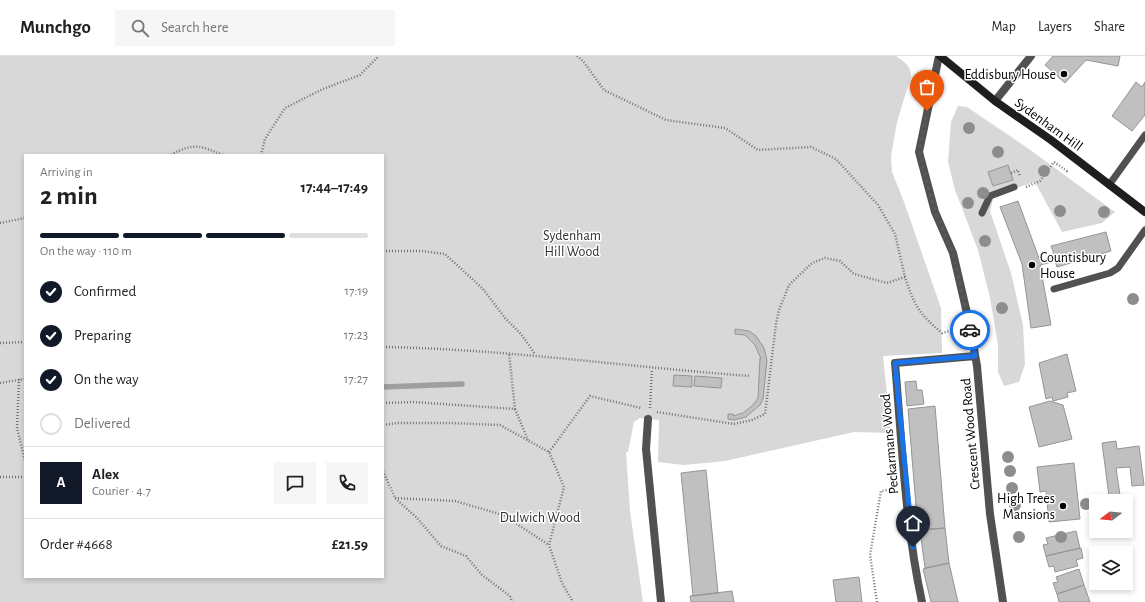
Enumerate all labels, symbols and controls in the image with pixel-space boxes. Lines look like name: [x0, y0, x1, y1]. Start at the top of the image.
search box: [115, 10, 395, 46]
icon: search: [129, 17, 151, 39]
text: Munchgo: [20, 18, 91, 37]
text: Search here: [161, 20, 229, 35]
text: Map: [991, 20, 1016, 34]
text: Layers: [1038, 20, 1072, 34]
text: Share: [1094, 20, 1125, 34]
place label: Eddisbury House: [964, 68, 1056, 82]
marker: Eddisbury House: [1059, 69, 1069, 79]
pin: [910, 70, 944, 111]
icon: bag: [916, 76, 938, 98]
street label: Sydenham Hill: [1012, 96, 1085, 154]
text: Arriving in: [40, 166, 93, 179]
text: 17:44–17:49: [301, 180, 368, 195]
text: 2 min: [40, 183, 98, 209]
park label: Sydenham Hill Wood: [543, 229, 601, 259]
text: On the way · 110 m: [40, 245, 132, 258]
place label: Countisbury House: [1040, 251, 1106, 281]
marker: Countisbury House: [1027, 260, 1037, 270]
icon: check: [40, 281, 62, 303]
text: Confirmed: [74, 284, 136, 299]
text: 17:19: [345, 285, 368, 298]
courier: [950, 310, 990, 350]
icon: car: [959, 319, 981, 341]
icon: check: [40, 325, 62, 347]
text: Preparing: [74, 328, 131, 343]
text: 17:23: [344, 329, 368, 342]
icon: check: [40, 369, 62, 391]
text: On the way: [74, 372, 139, 387]
text: 17:27: [344, 373, 368, 386]
street label: Crescent Wood Road: [959, 378, 983, 490]
street label: Peckarmans Wood: [879, 393, 901, 495]
text: Delivered: [74, 416, 131, 431]
button: chat: [274, 462, 316, 504]
button: phone: [326, 462, 368, 504]
text: Alex: [92, 467, 119, 482]
text: A: [56, 475, 66, 490]
text: Courier · 4.7: [92, 485, 151, 498]
place label: High Trees Mansions: [997, 492, 1055, 522]
north arrow: [1089, 494, 1133, 538]
map controls: [1089, 494, 1133, 590]
marker: High Trees Mansions: [1058, 501, 1068, 511]
pin: [896, 506, 930, 547]
park label: Dulwich Wood: [500, 511, 580, 525]
icon: home: [902, 512, 924, 534]
text: Order #4668: [40, 537, 113, 552]
text: £21.59: [332, 537, 368, 552]
button: layers: [1089, 546, 1133, 590]

